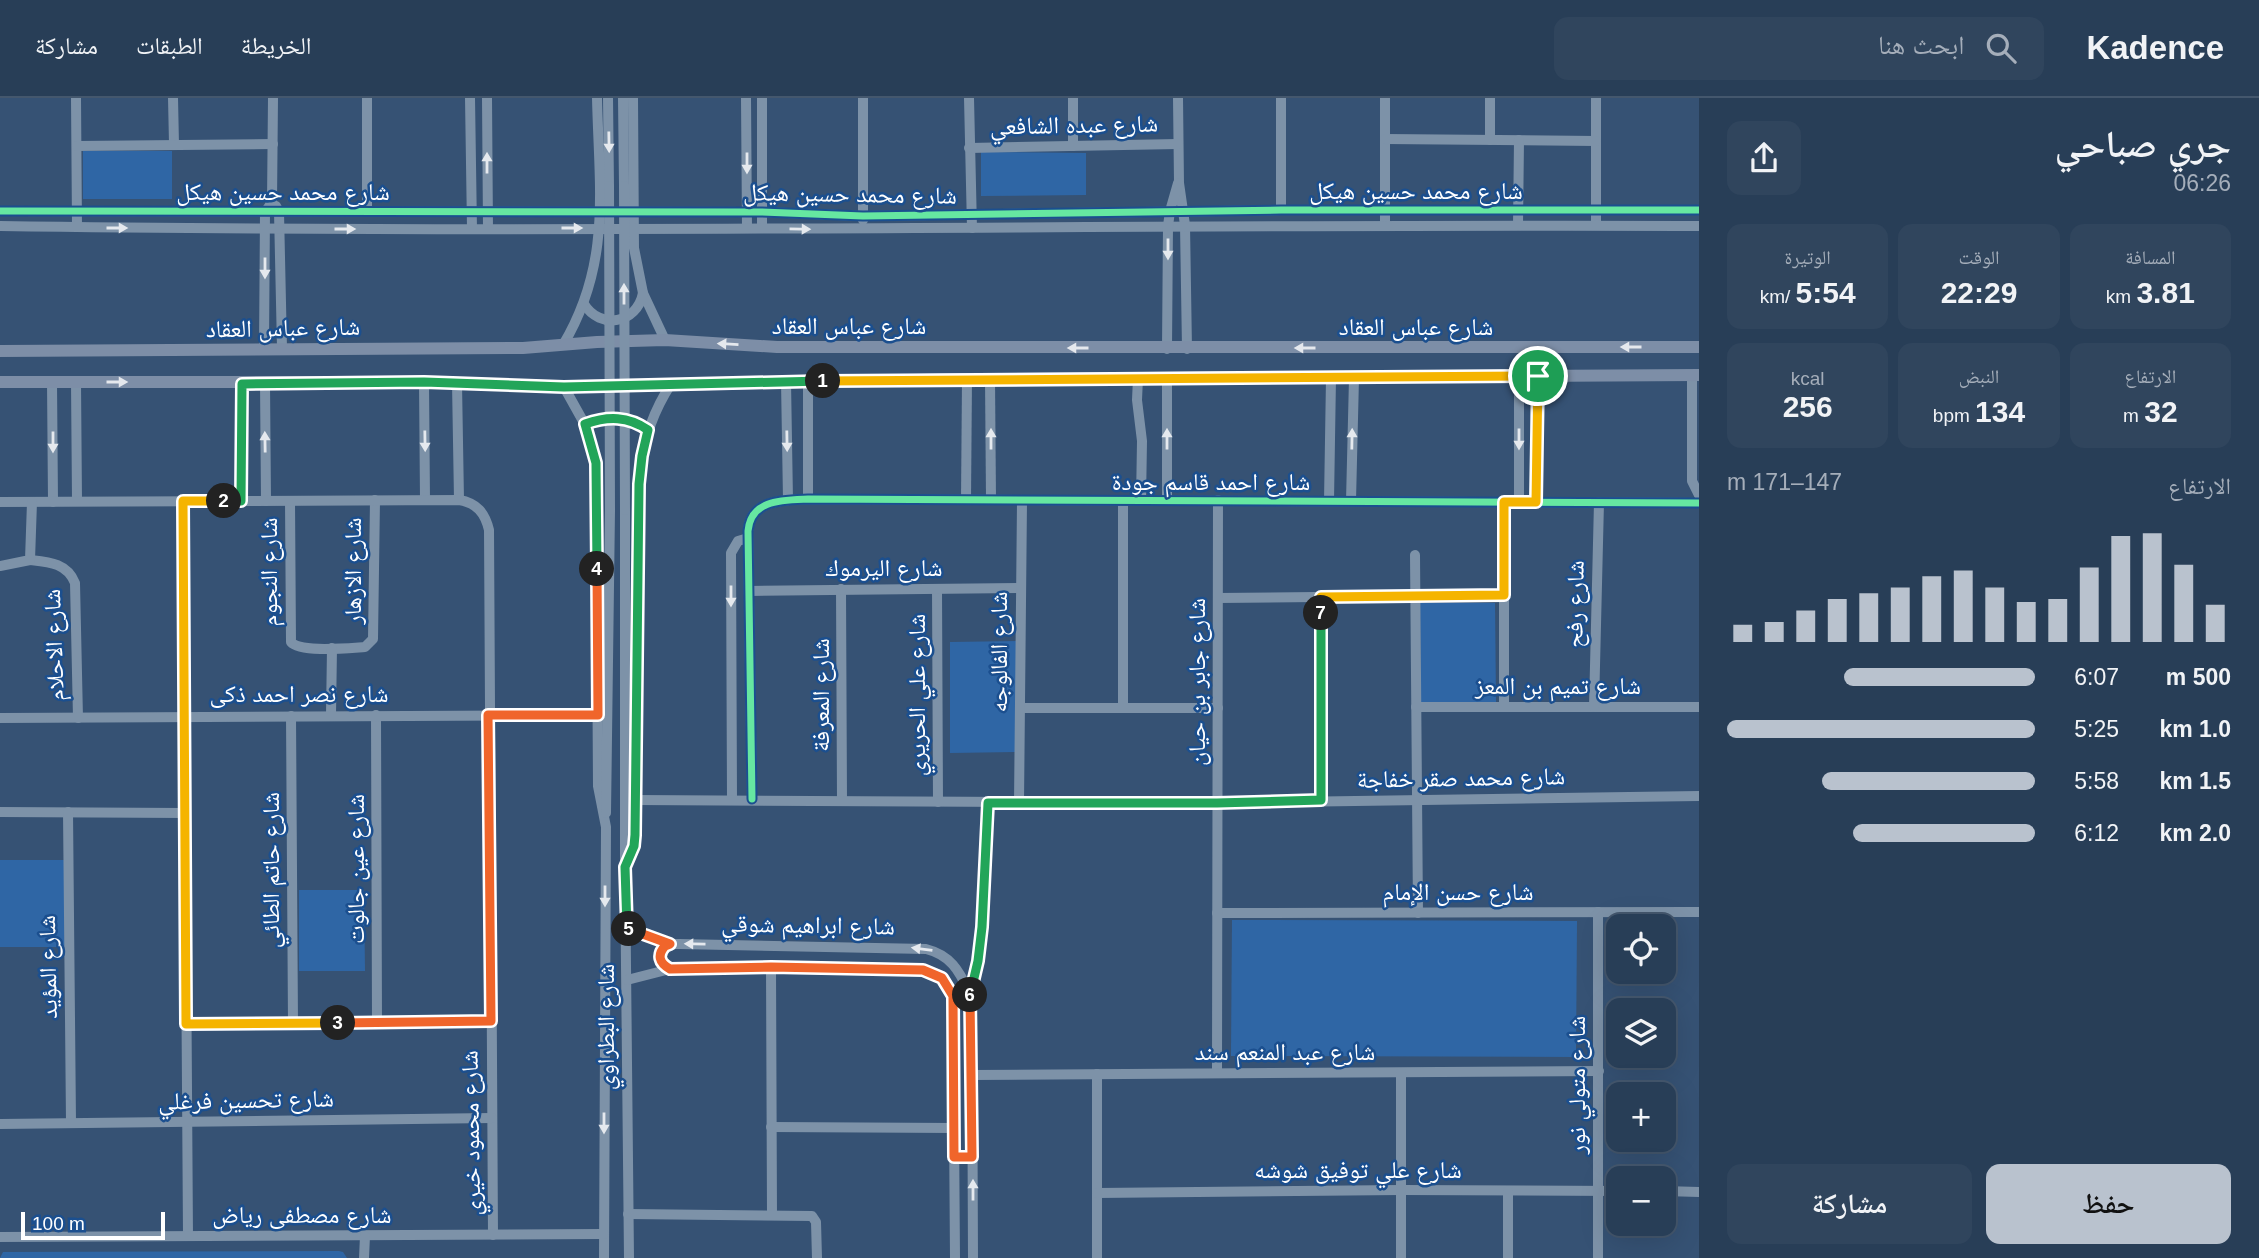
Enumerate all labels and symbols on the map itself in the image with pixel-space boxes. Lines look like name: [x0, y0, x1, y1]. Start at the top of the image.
street label: شارع عبده الشافعي: [989, 110, 1159, 146]
one-way arrow: [603, 131, 615, 153]
one-way arrow: [482, 152, 493, 174]
one-way arrow: [741, 152, 753, 174]
street label: شارع محمد حسين هيكل: [1309, 177, 1523, 206]
street label: شارع محمد حسين هيكل: [176, 178, 390, 207]
street label: شارع محمد حسين هيكل: [743, 178, 957, 211]
one-way arrow: [106, 222, 128, 234]
one-way arrow: [561, 222, 583, 234]
one-way arrow: [334, 223, 356, 235]
one-way arrow: [789, 223, 811, 234]
one-way arrow: [1162, 239, 1174, 261]
one-way arrow: [259, 257, 271, 279]
one-way arrow: [618, 283, 630, 305]
street label: شارع عباس العقاد: [772, 312, 926, 341]
street label: شارع عباس العقاد: [206, 313, 361, 344]
street label: شارع عباس العقاد: [1339, 313, 1493, 342]
one-way arrow: [717, 339, 739, 350]
one-way arrow: [1620, 341, 1642, 353]
one-way arrow: [1067, 342, 1089, 354]
one-way arrow: [1294, 342, 1316, 354]
pin: [1508, 346, 1568, 406]
pin: 1: [806, 364, 840, 398]
one-way arrow: [106, 376, 128, 388]
one-way arrow: [985, 428, 997, 450]
one-way arrow: [1161, 428, 1173, 450]
one-way arrow: [1347, 428, 1358, 450]
one-way arrow: [1513, 429, 1525, 451]
one-way arrow: [419, 430, 431, 452]
one-way arrow: [781, 430, 793, 452]
one-way arrow: [47, 431, 59, 453]
one-way arrow: [260, 431, 271, 453]
street label: شارع احمد قاسم جودة: [1112, 468, 1310, 498]
pin: 2: [206, 484, 242, 518]
street label: شارع النجوم: [255, 517, 285, 627]
street label: شارع الازهار: [339, 517, 368, 626]
pin: 4: [580, 552, 614, 587]
street label: شارع اليرموك: [826, 554, 943, 583]
street label: شارع رفح: [1560, 560, 1591, 648]
one-way arrow: [725, 585, 737, 607]
street label: شارع الاحلام: [38, 588, 72, 701]
street label: شارع الفالوجه: [985, 592, 1014, 712]
pin: 7: [1304, 596, 1338, 630]
street label: شارع جابر بن حيان: [1183, 598, 1212, 766]
street label: شارع علي الحريري: [903, 614, 936, 776]
street label: شارع المعرفة: [807, 638, 836, 752]
street label: شارع تميم بن المعز: [1474, 672, 1641, 702]
street label: شارع نصر احمد ذكى: [209, 680, 389, 709]
street label: شارع محمد صقر خفاجة: [1357, 762, 1565, 795]
street label: شارع حاتم الطائي: [257, 792, 290, 948]
street label: شارع عين جالوت: [342, 794, 371, 944]
street label: شارع حسن الإمام: [1382, 878, 1534, 908]
one-way arrow: [600, 885, 611, 907]
street label: شارع ابراهيم شوقي: [721, 909, 895, 946]
pin: 5: [612, 912, 646, 946]
street label: شارع المؤيد: [33, 915, 64, 1019]
one-way arrow: [684, 939, 706, 950]
one-way arrow: [911, 944, 933, 955]
street label: شارع البطراوي: [592, 964, 625, 1090]
pin: 6: [953, 978, 988, 1012]
pin: 3: [320, 1006, 356, 1040]
street label: شارع متولي نور: [1563, 1016, 1596, 1155]
street label: شارع عبد المنعم سند: [1195, 1038, 1375, 1068]
street label: شارع محمود خيري: [456, 1050, 492, 1216]
street label: شارع تحسين فرغلي: [158, 1084, 334, 1121]
one-way arrow: [598, 1112, 610, 1134]
street label: شارع علي توفيق شوشه: [1254, 1156, 1462, 1189]
one-way arrow: [967, 1179, 979, 1201]
street label: شارع مصطفى رياض: [212, 1201, 392, 1230]
scale bar: [21, 1209, 164, 1241]

